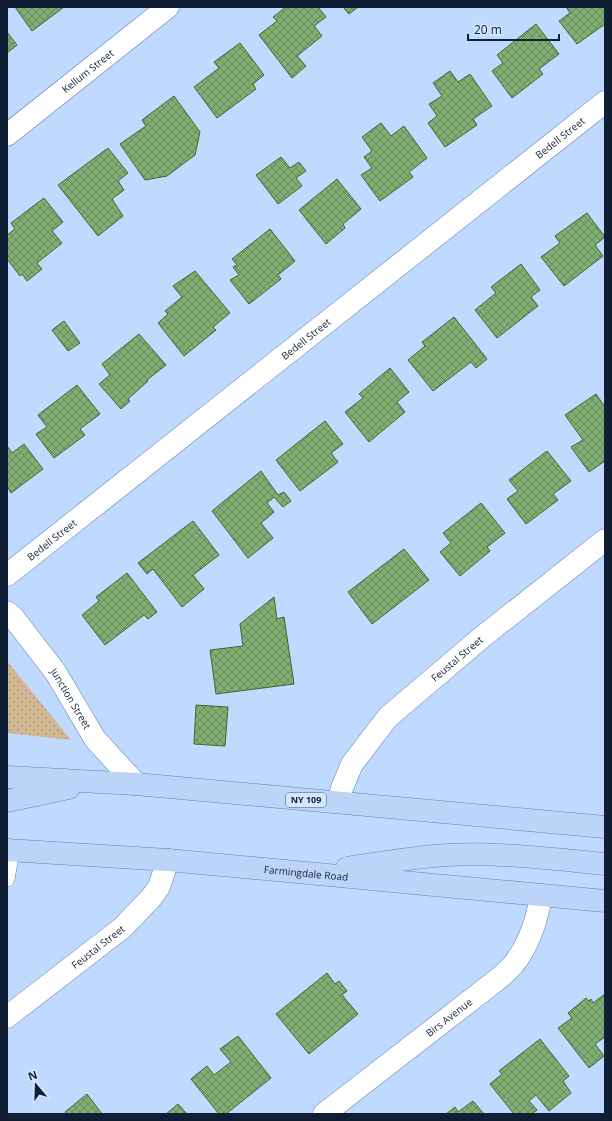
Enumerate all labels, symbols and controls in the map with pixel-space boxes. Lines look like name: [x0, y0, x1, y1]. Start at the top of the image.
scale bar: [468, 16, 559, 42]
text: 20 m: [474, 21, 502, 38]
street label: Kellum Street: [59, 46, 117, 96]
street label: Bedell Street: [532, 113, 588, 162]
street label: Bedell Street: [278, 314, 334, 363]
street label: Bedell Street: [24, 515, 80, 564]
street label: Feustal Street: [428, 632, 486, 685]
street label: Junction Street: [47, 664, 95, 732]
road number: NY 109: [286, 793, 326, 807]
street label: Farmingdale Road: [263, 862, 349, 884]
street label: Feustal Street: [68, 921, 128, 972]
street label: Birs Avenue: [423, 994, 475, 1040]
north arrow: [16, 1065, 56, 1105]
text: N: [26, 1067, 39, 1084]

